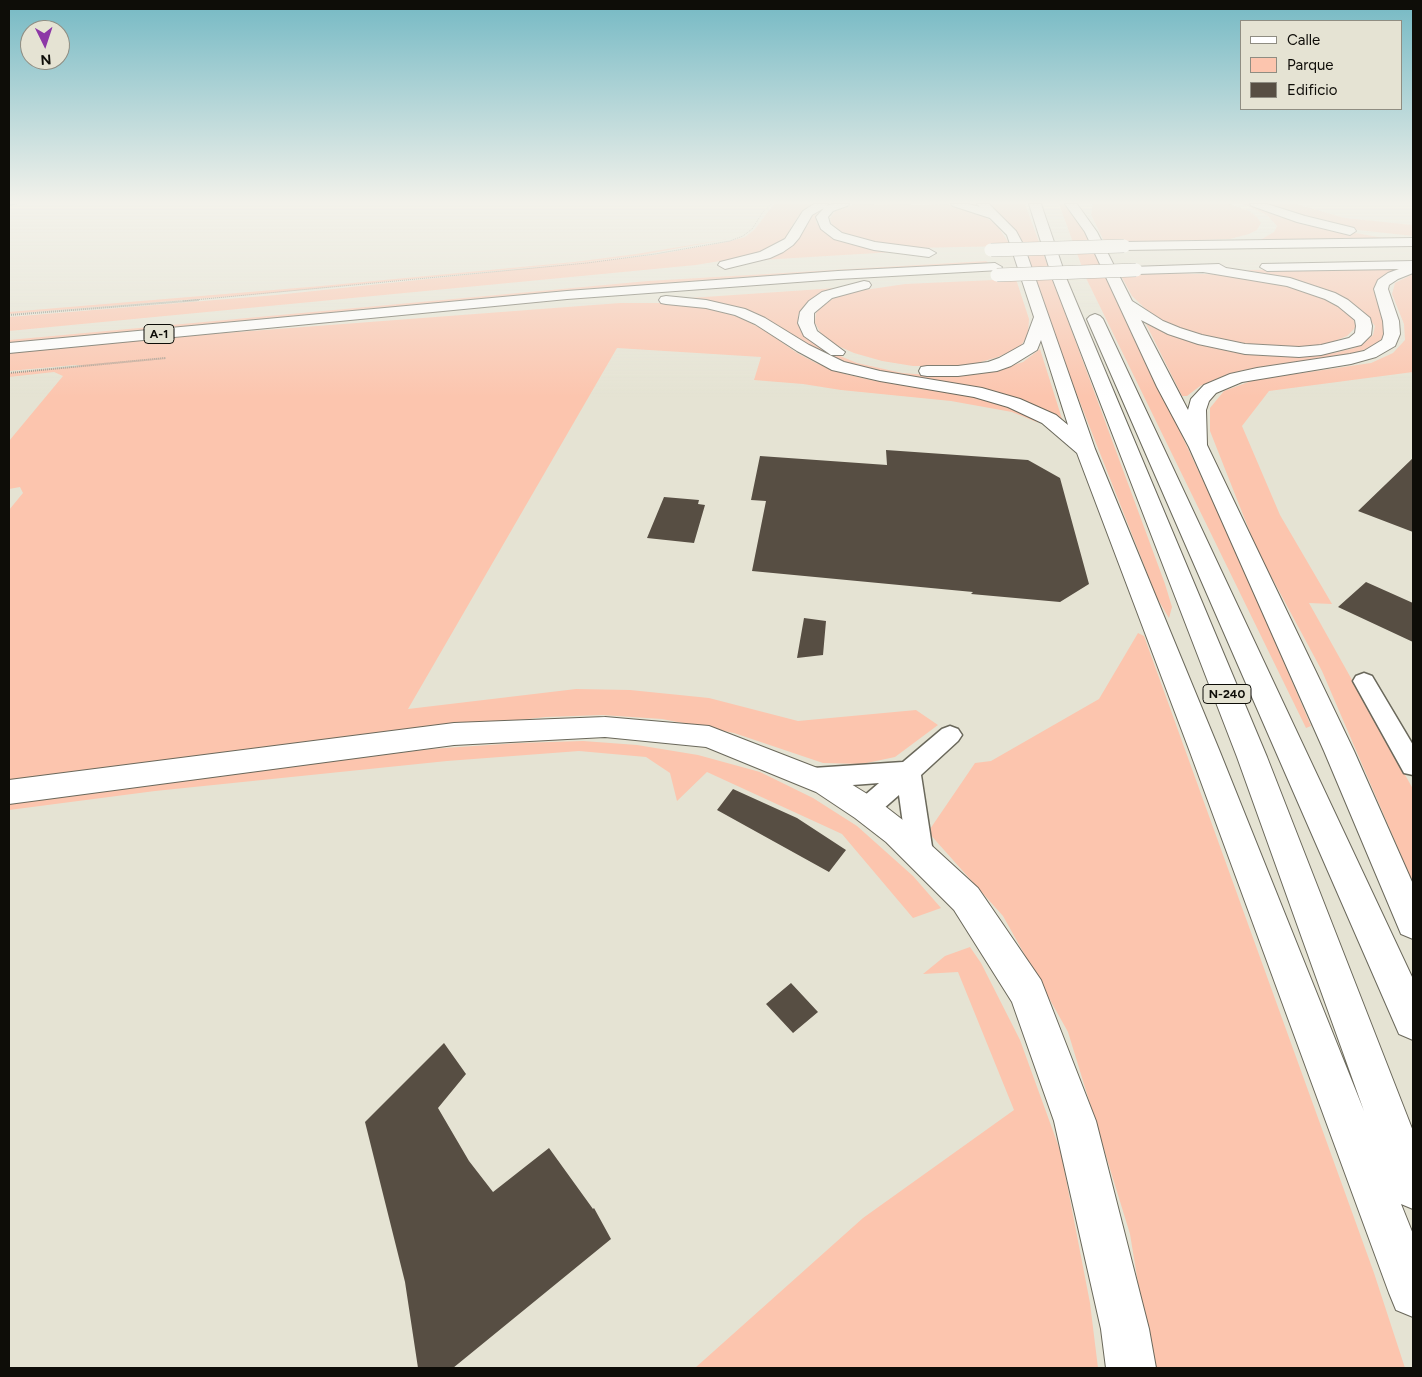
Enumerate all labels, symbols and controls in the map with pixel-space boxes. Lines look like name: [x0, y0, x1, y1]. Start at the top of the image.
north arrow: [20, 20, 70, 70]
legend: [1240, 20, 1402, 110]
text: Calle: [1287, 31, 1320, 49]
text: N: [40, 51, 52, 68]
text: Parque: [1287, 56, 1334, 74]
text: Edificio: [1287, 81, 1337, 99]
road number: A-1: [144, 324, 174, 344]
road number: N-240: [1203, 684, 1251, 704]

